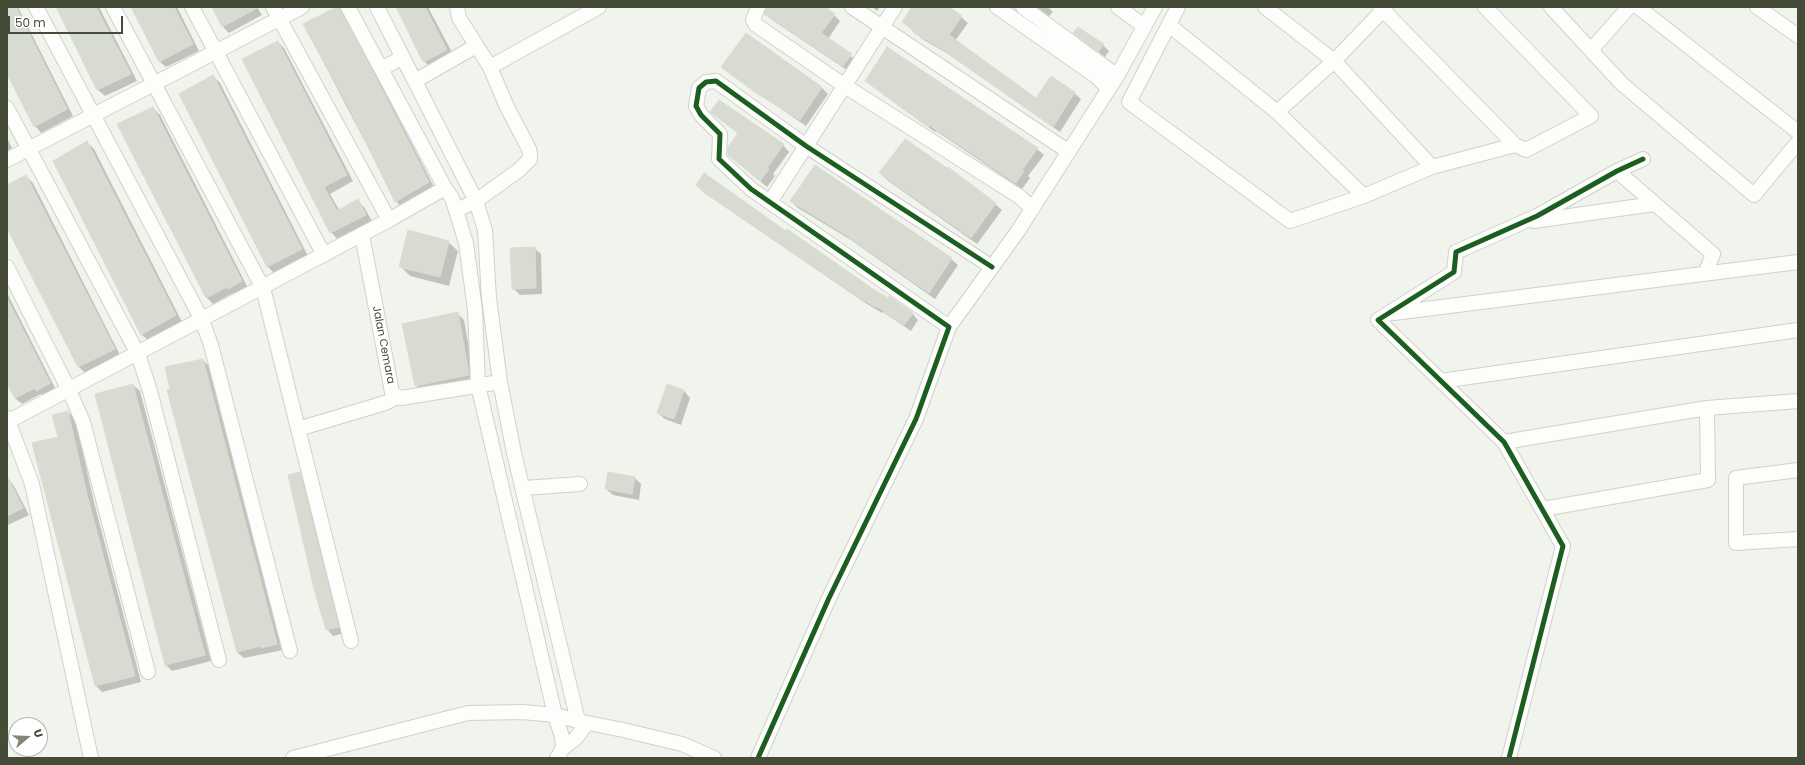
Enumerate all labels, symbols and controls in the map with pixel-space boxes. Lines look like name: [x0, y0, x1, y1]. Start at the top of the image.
scale bar: [10, 8, 125, 34]
text: 50 m: [15, 14, 46, 31]
street label: Jalan Cemara: [369, 305, 397, 385]
north arrow: [8, 717, 48, 757]
text: U: [30, 727, 47, 740]

